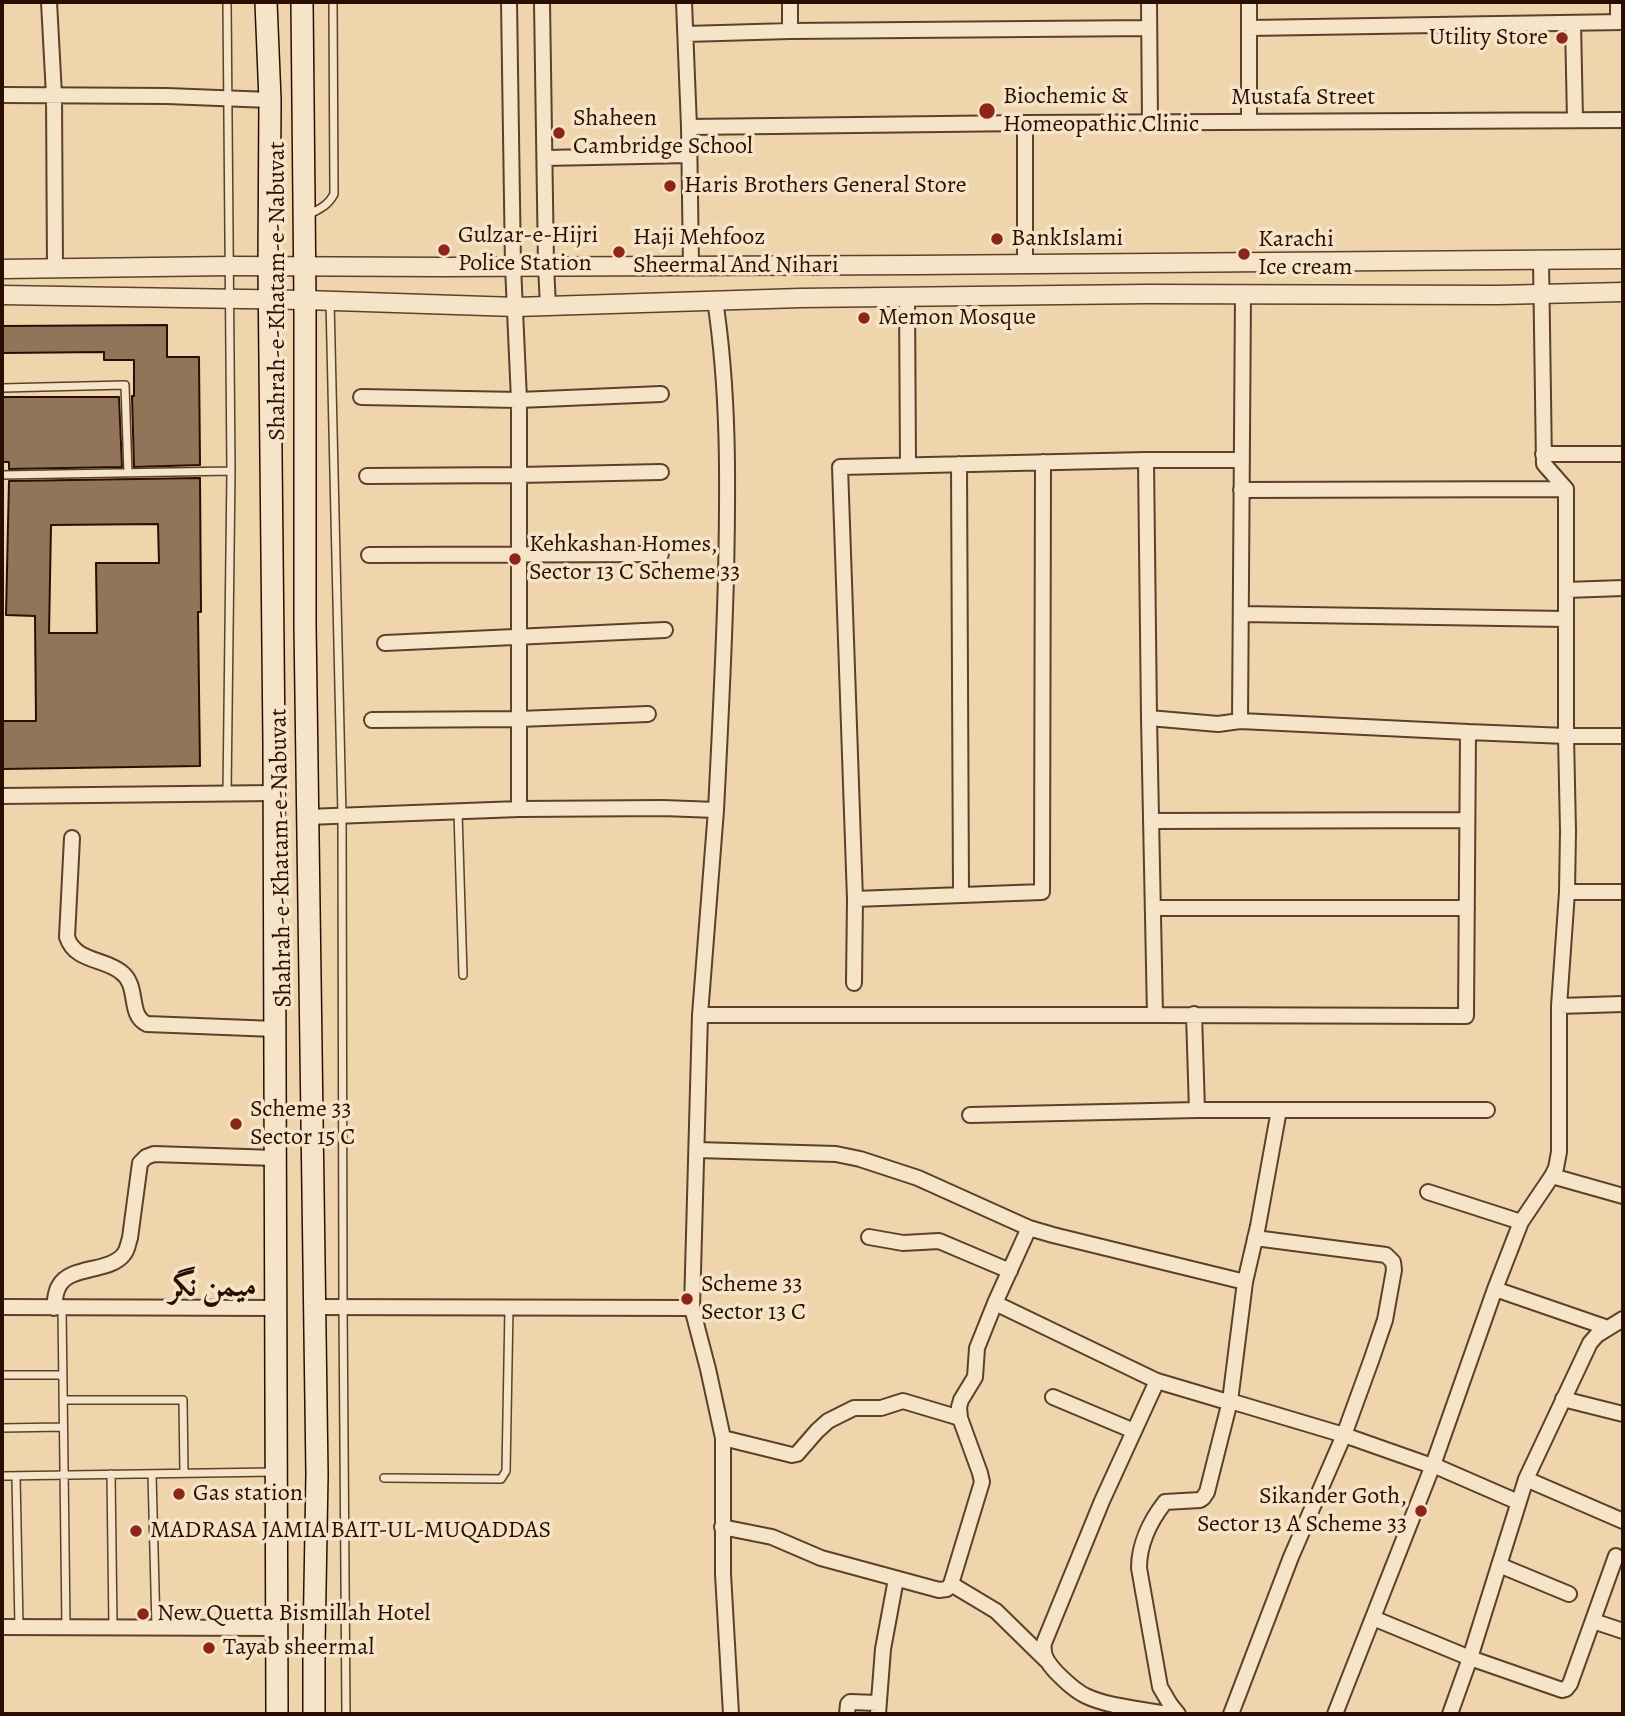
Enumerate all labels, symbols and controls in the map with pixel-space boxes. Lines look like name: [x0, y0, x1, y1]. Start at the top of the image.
place label: Utility Store: [1429, 24, 1548, 52]
marker: Utility Store: [1554, 30, 1570, 46]
place label: Biochemic & Homeopathic Clinic: [1003, 83, 1199, 139]
street label: Mustafa Street: [1231, 84, 1375, 112]
marker: Biochemic & Homeopathic Clinic: [977, 101, 997, 121]
place label: Shaheen Cambridge School: [573, 105, 753, 161]
marker: Shaheen Cambridge School: [551, 125, 567, 141]
street label: Shahrah-e-Khatam-e-Nabuvat: [264, 141, 292, 441]
place label: Haris Brothers General Store: [684, 172, 966, 200]
marker: Haris Brothers General Store: [662, 178, 678, 194]
place label: Gulzar-e-Hijri Police Station: [458, 222, 598, 278]
place label: Haji Mehfooz Sheermal And Nihari: [633, 224, 839, 280]
place label: BankIslami: [1011, 225, 1123, 253]
place label: Karachi Ice cream: [1258, 226, 1353, 282]
marker: BankIslami: [989, 231, 1005, 247]
marker: Gulzar-e-Hijri Police Station: [436, 242, 452, 258]
marker: Haji Mehfooz Sheermal And Nihari: [611, 244, 627, 260]
marker: Karachi Ice cream: [1236, 246, 1252, 262]
place label: Memon Mosque: [878, 304, 1036, 332]
marker: Memon Mosque: [856, 310, 872, 326]
place label: Kehkashan Homes, Sector 13 C Scheme 33: [529, 531, 740, 587]
marker: Kehkashan Homes, Sector 13 C Scheme 33: [507, 551, 523, 567]
street label: Shahrah-e-Khatam-e-Nabuvat: [265, 708, 299, 1008]
place label: Scheme 33 Sector 15 C: [250, 1096, 355, 1152]
marker: Scheme 33 Sector 15 C: [228, 1116, 244, 1132]
district label: میمن نگر: [169, 1269, 257, 1307]
place label: Scheme 33 Sector 13 C: [701, 1271, 806, 1327]
marker: Scheme 33 Sector 13 C: [679, 1291, 695, 1307]
place label: Gas station: [193, 1480, 303, 1508]
place label: Sikander Goth, Sector 13 A Scheme 33: [1197, 1483, 1407, 1539]
marker: Gas station: [171, 1486, 187, 1502]
marker: Sikander Goth, Sector 13 A Scheme 33: [1413, 1503, 1429, 1519]
place label: MADRASA JAMIA BAIT-UL-MUQADDAS: [150, 1517, 551, 1545]
marker: MADRASA JAMIA BAIT-UL-MUQADDAS: [128, 1523, 144, 1539]
place label: New Quetta Bismillah Hotel: [157, 1600, 430, 1628]
marker: New Quetta Bismillah Hotel: [135, 1606, 151, 1622]
place label: Tayab sheermal: [223, 1634, 374, 1662]
marker: Tayab sheermal: [201, 1640, 217, 1656]

